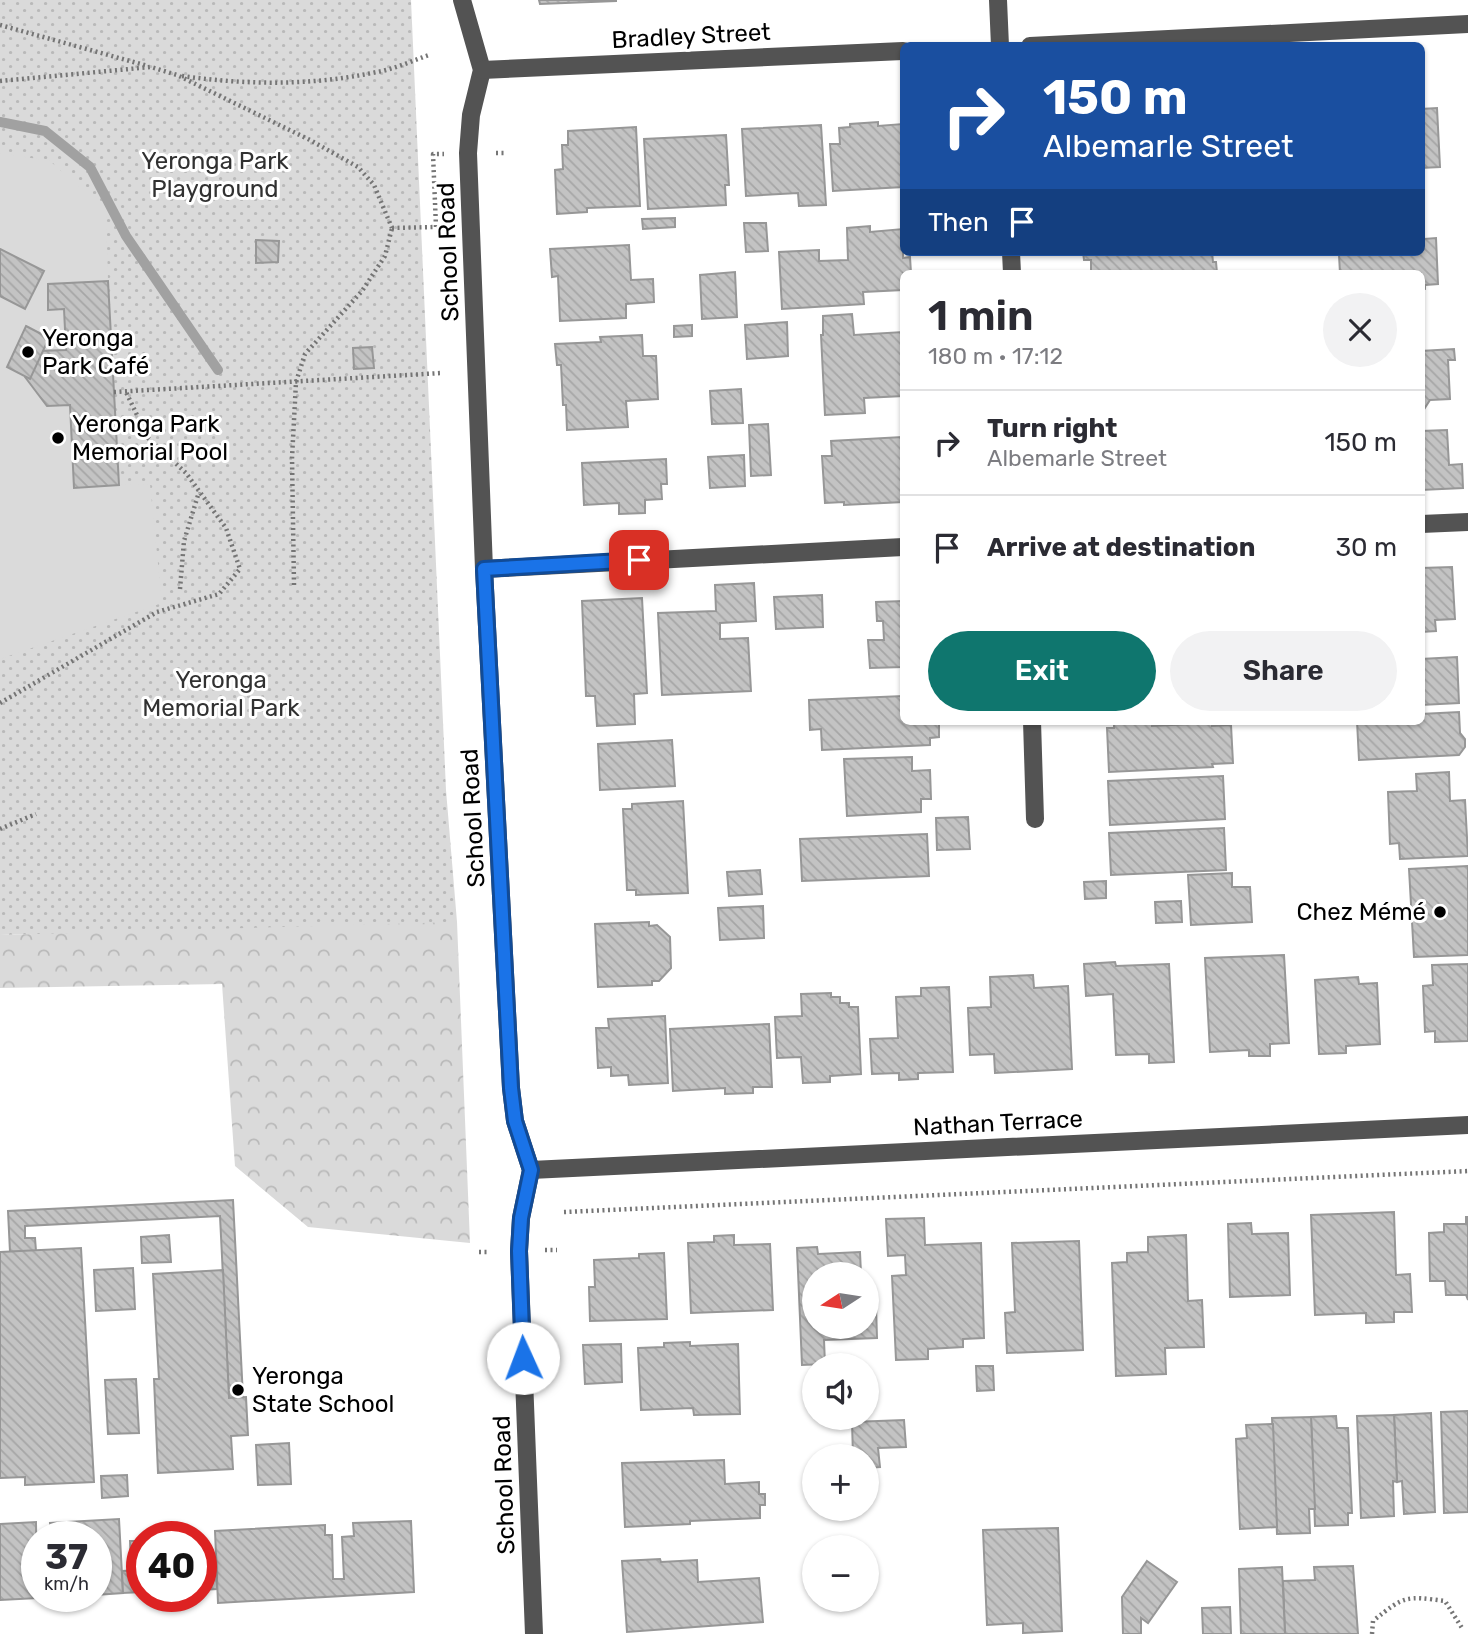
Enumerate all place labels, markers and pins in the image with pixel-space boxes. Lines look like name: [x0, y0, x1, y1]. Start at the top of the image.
place label: Yeronga Park Café: [42, 324, 149, 380]
marker: Yeronga Park Café: [20, 344, 36, 360]
place label: Yeronga Park Memorial Pool: [72, 410, 228, 466]
marker: Yeronga Park Memorial Pool: [50, 430, 66, 446]
pin: [609, 530, 669, 590]
place label: Chez Mémé: [1297, 898, 1426, 926]
marker: Chez Mémé: [1432, 904, 1448, 920]
place label: Yeronga State School: [252, 1362, 394, 1418]
marker: Yeronga State School: [230, 1382, 246, 1398]

